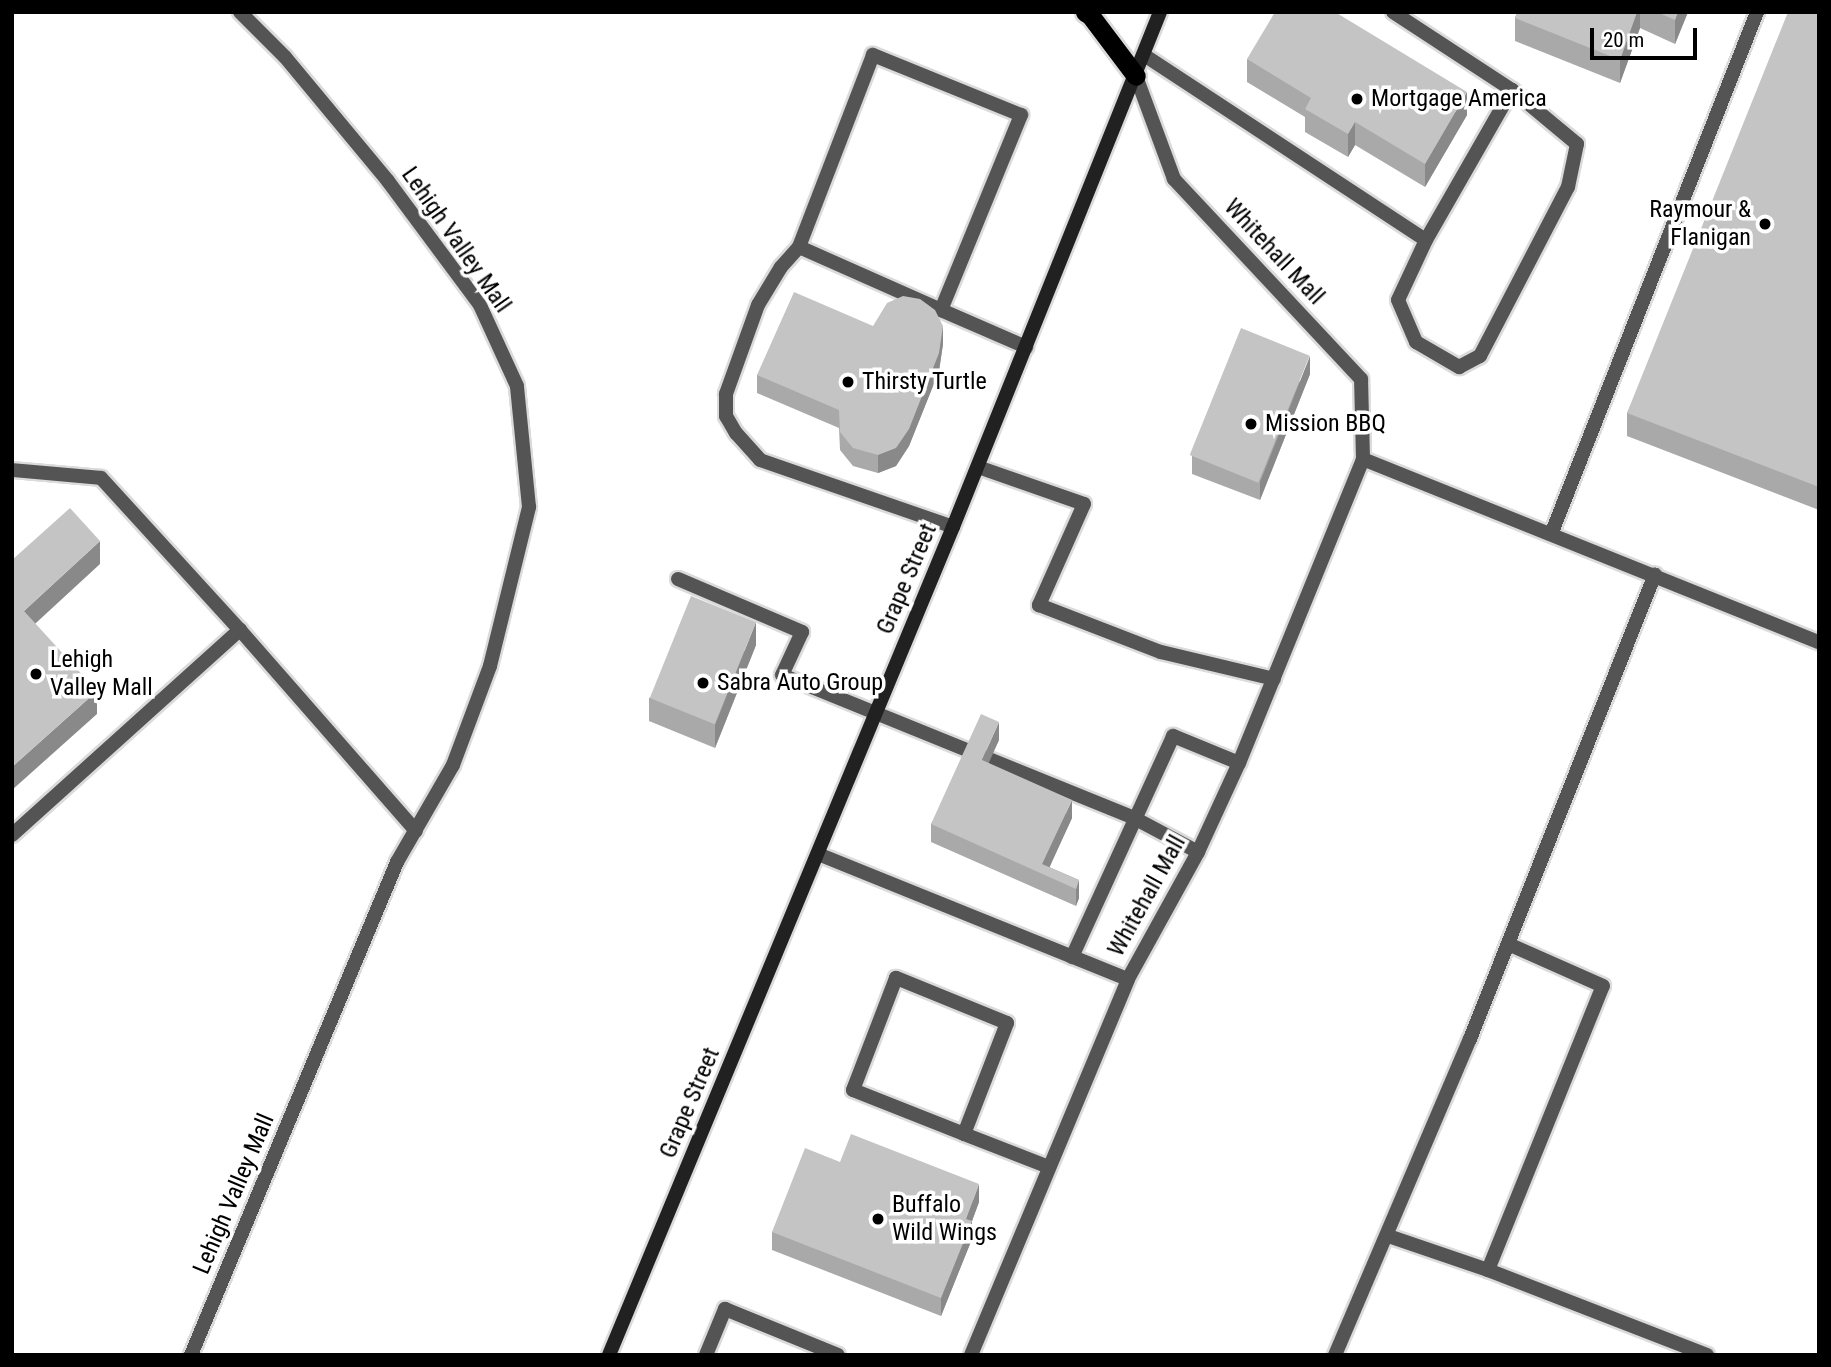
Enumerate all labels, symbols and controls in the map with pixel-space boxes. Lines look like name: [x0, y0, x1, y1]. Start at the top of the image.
scale bar: [1593, 14, 1700, 58]
text: 20 m: [1603, 28, 1644, 52]
place label: Mortgage America: [1371, 85, 1547, 113]
marker: Mortgage America: [1349, 91, 1365, 107]
street label: Lehigh Valley Mall: [395, 162, 517, 318]
street label: Whitehall Mall: [1218, 193, 1330, 311]
place label: Raymour & Flanigan: [1649, 196, 1751, 252]
marker: Raymour & Flanigan: [1757, 216, 1773, 232]
place label: Thirsty Turtle: [862, 368, 987, 396]
marker: Thirsty Turtle: [840, 374, 856, 390]
place label: Mission BBQ: [1265, 410, 1386, 438]
marker: Mission BBQ: [1243, 416, 1259, 432]
street label: Grape Street: [871, 519, 943, 639]
place label: Lehigh Valley Mall: [50, 646, 153, 702]
marker: Lehigh Valley Mall: [28, 666, 44, 682]
place label: Sabra Auto Group: [717, 669, 883, 697]
marker: Sabra Auto Group: [695, 675, 711, 691]
street label: Whitehall Mall: [1102, 830, 1192, 962]
street label: Grape Street: [654, 1043, 726, 1163]
street label: Lehigh Valley Mall: [187, 1110, 281, 1278]
place label: Buffalo Wild Wings: [892, 1191, 997, 1247]
marker: Buffalo Wild Wings: [870, 1211, 886, 1227]

